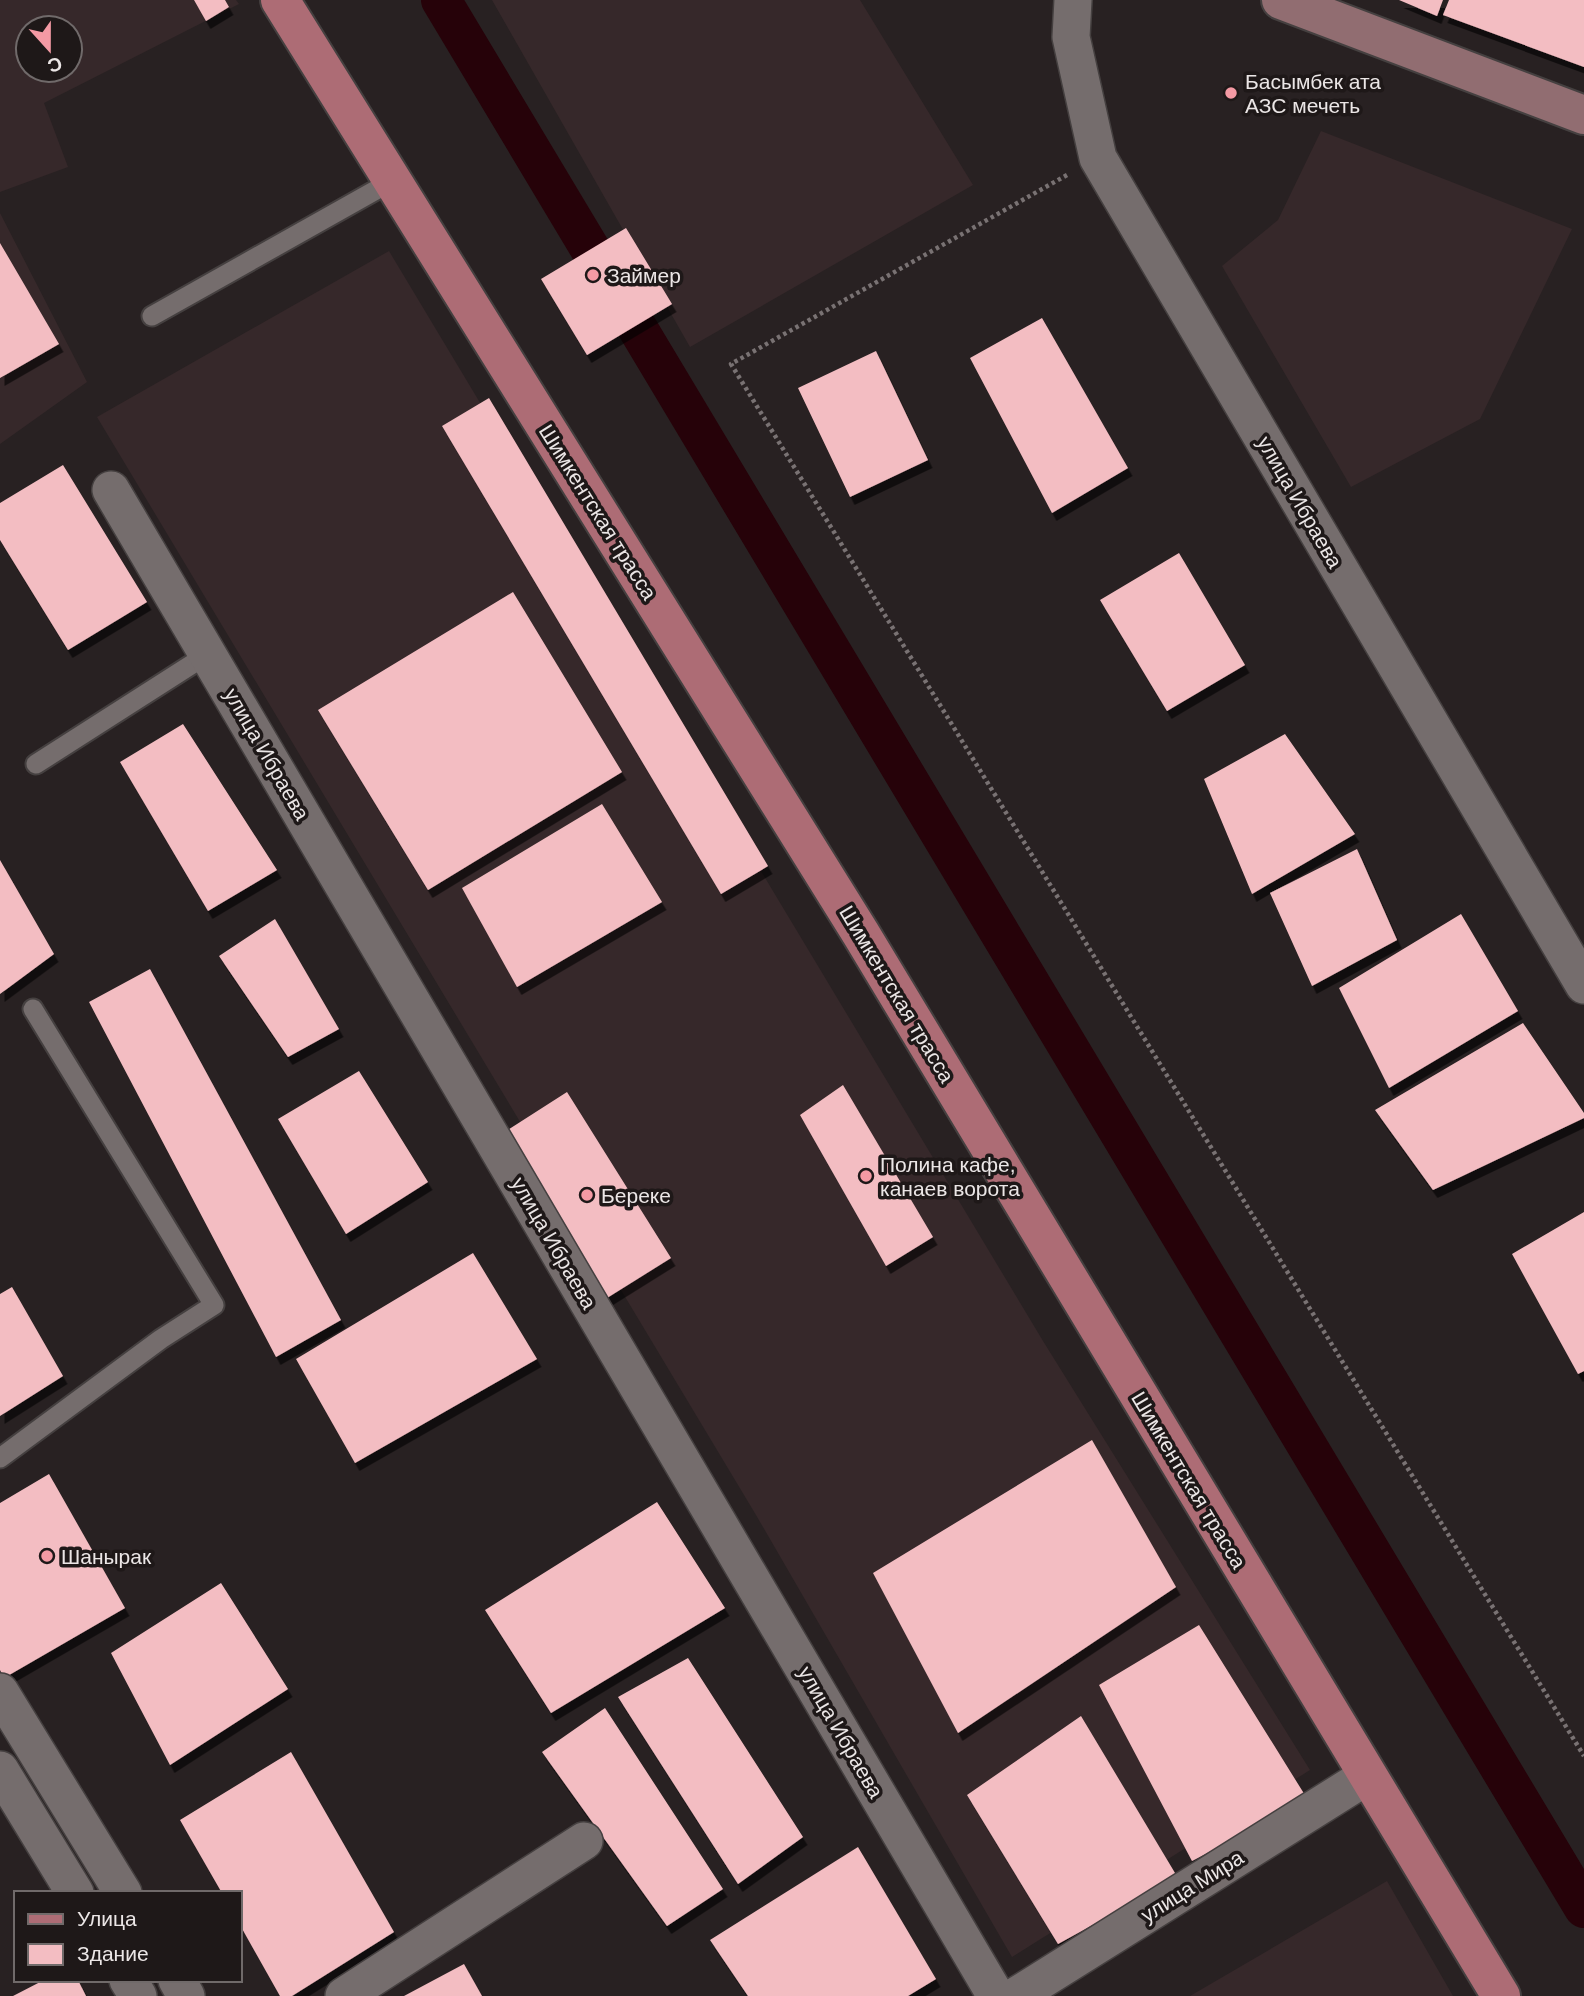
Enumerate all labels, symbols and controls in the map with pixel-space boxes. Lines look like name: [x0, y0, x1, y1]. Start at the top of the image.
north arrow: [14, 14, 84, 84]
text: С: [44, 52, 65, 77]
place label: Басымбек ата АЗС мечеть: [1245, 70, 1381, 117]
marker: Басымбек ата АЗС мечеть: [1223, 85, 1239, 101]
place label: Займер: [607, 264, 681, 287]
marker: Займер: [585, 267, 601, 283]
street label: Шимкентская трасса: [535, 420, 661, 604]
street label: улица Ибраева: [1253, 432, 1347, 572]
street label: улица Ибраева: [220, 684, 314, 824]
street label: Шимкентская трасса: [835, 901, 959, 1087]
place label: Полина кафе, канаев ворота: [880, 1153, 1020, 1200]
marker: Полина кафе, канаев ворота: [858, 1168, 874, 1184]
street label: улица Ибраева: [507, 1173, 601, 1313]
place label: Береке: [601, 1184, 671, 1207]
marker: Береке: [579, 1187, 595, 1203]
street label: Шимкентская трасса: [1127, 1387, 1251, 1573]
place label: Шанырак: [61, 1545, 152, 1568]
marker: Шанырак: [39, 1548, 55, 1564]
street label: улица Ибраева: [794, 1662, 888, 1802]
street label: улица Мира: [1137, 1845, 1248, 1927]
legend: [14, 1891, 242, 1982]
text: Улица: [77, 1907, 137, 1930]
text: Здание: [77, 1942, 149, 1965]

